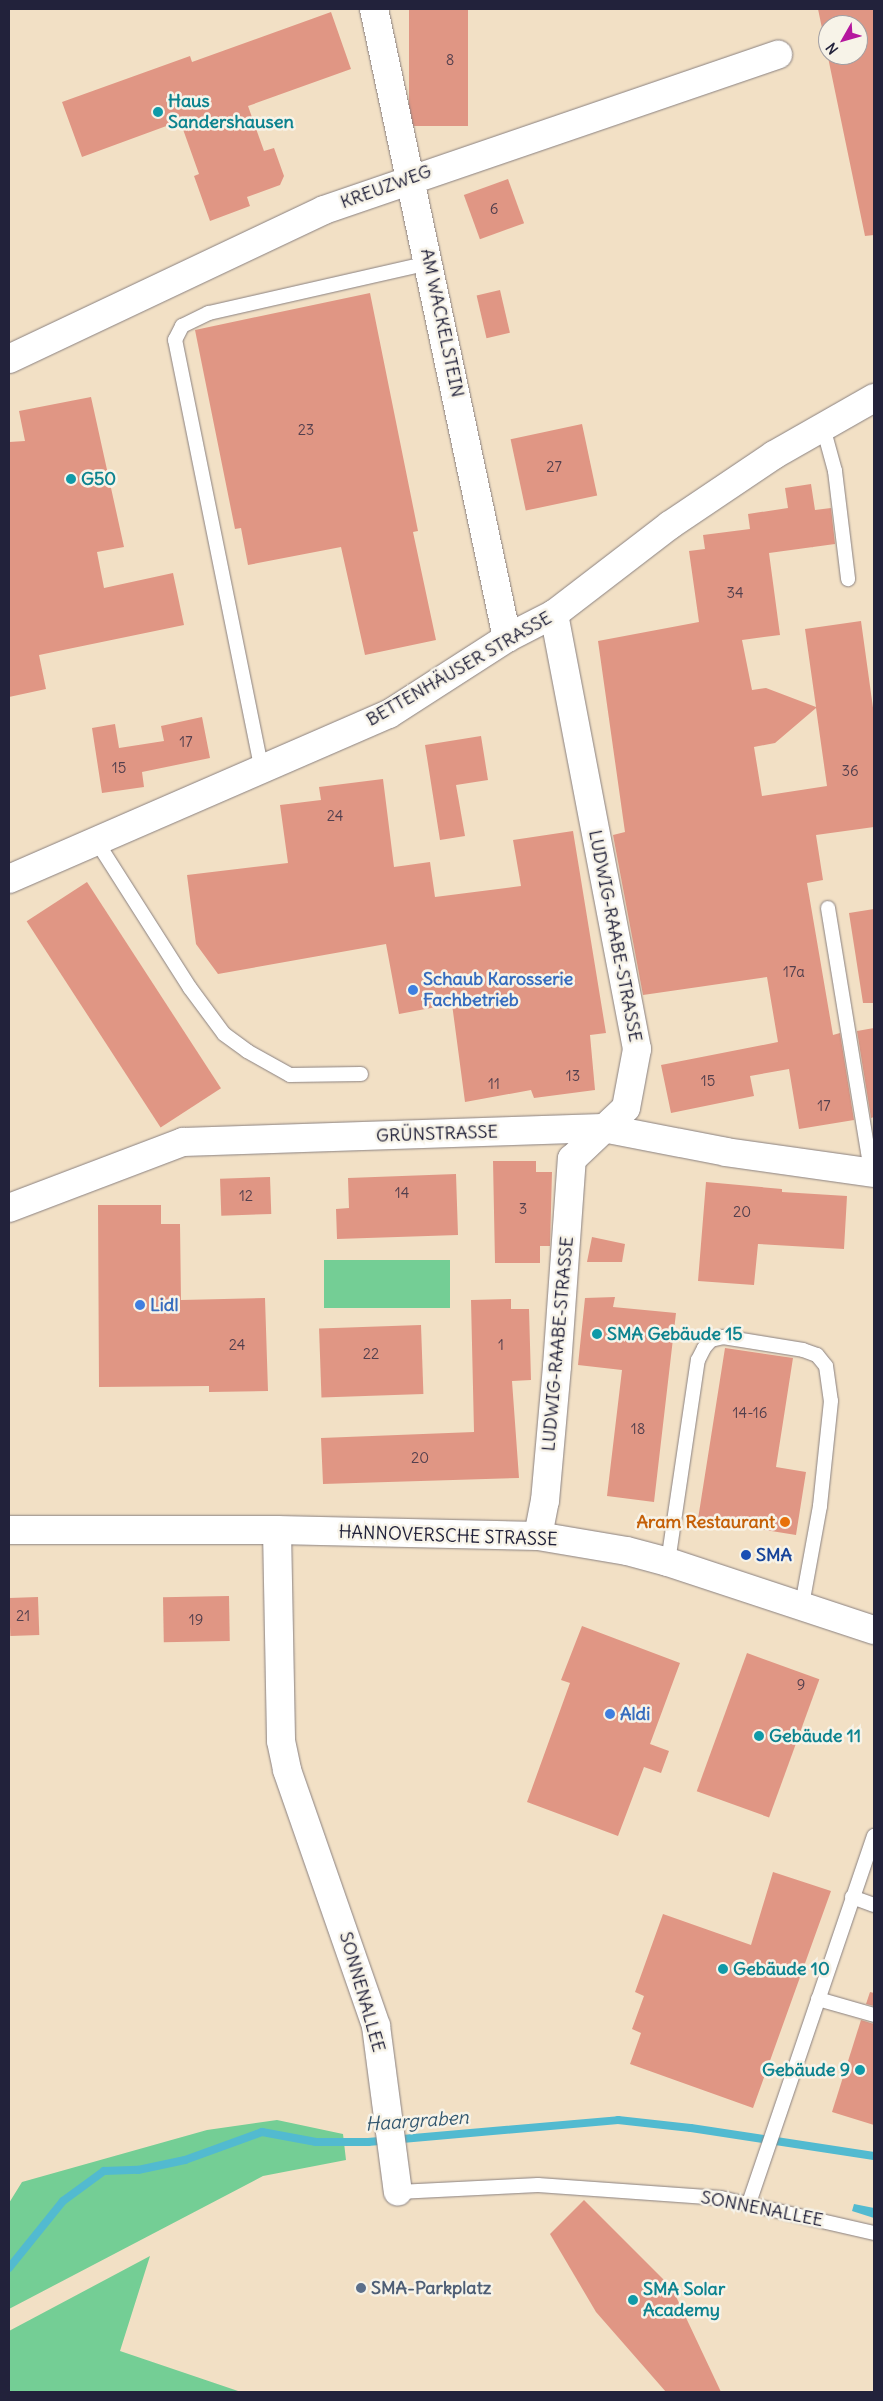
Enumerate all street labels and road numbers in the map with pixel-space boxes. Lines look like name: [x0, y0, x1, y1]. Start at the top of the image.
street label: KREUZWEG: [338, 161, 434, 213]
street label: AM WACKELSTEIN: [416, 247, 468, 399]
street label: BETTENHÄUSER STRASSE: [363, 607, 555, 731]
street label: LUDWIG-RAABE-STRASSE: [584, 828, 646, 1044]
street label: GRÜNSTRASSE: [376, 1121, 498, 1147]
street label: LUDWIG-RAABE-STRASSE: [538, 1236, 578, 1452]
street label: HANNOVERSCHE STRASSE: [338, 1521, 558, 1551]
street label: SONNENALLEE: [335, 1929, 389, 2055]
street label: SONNENALLEE: [699, 2187, 825, 2231]

